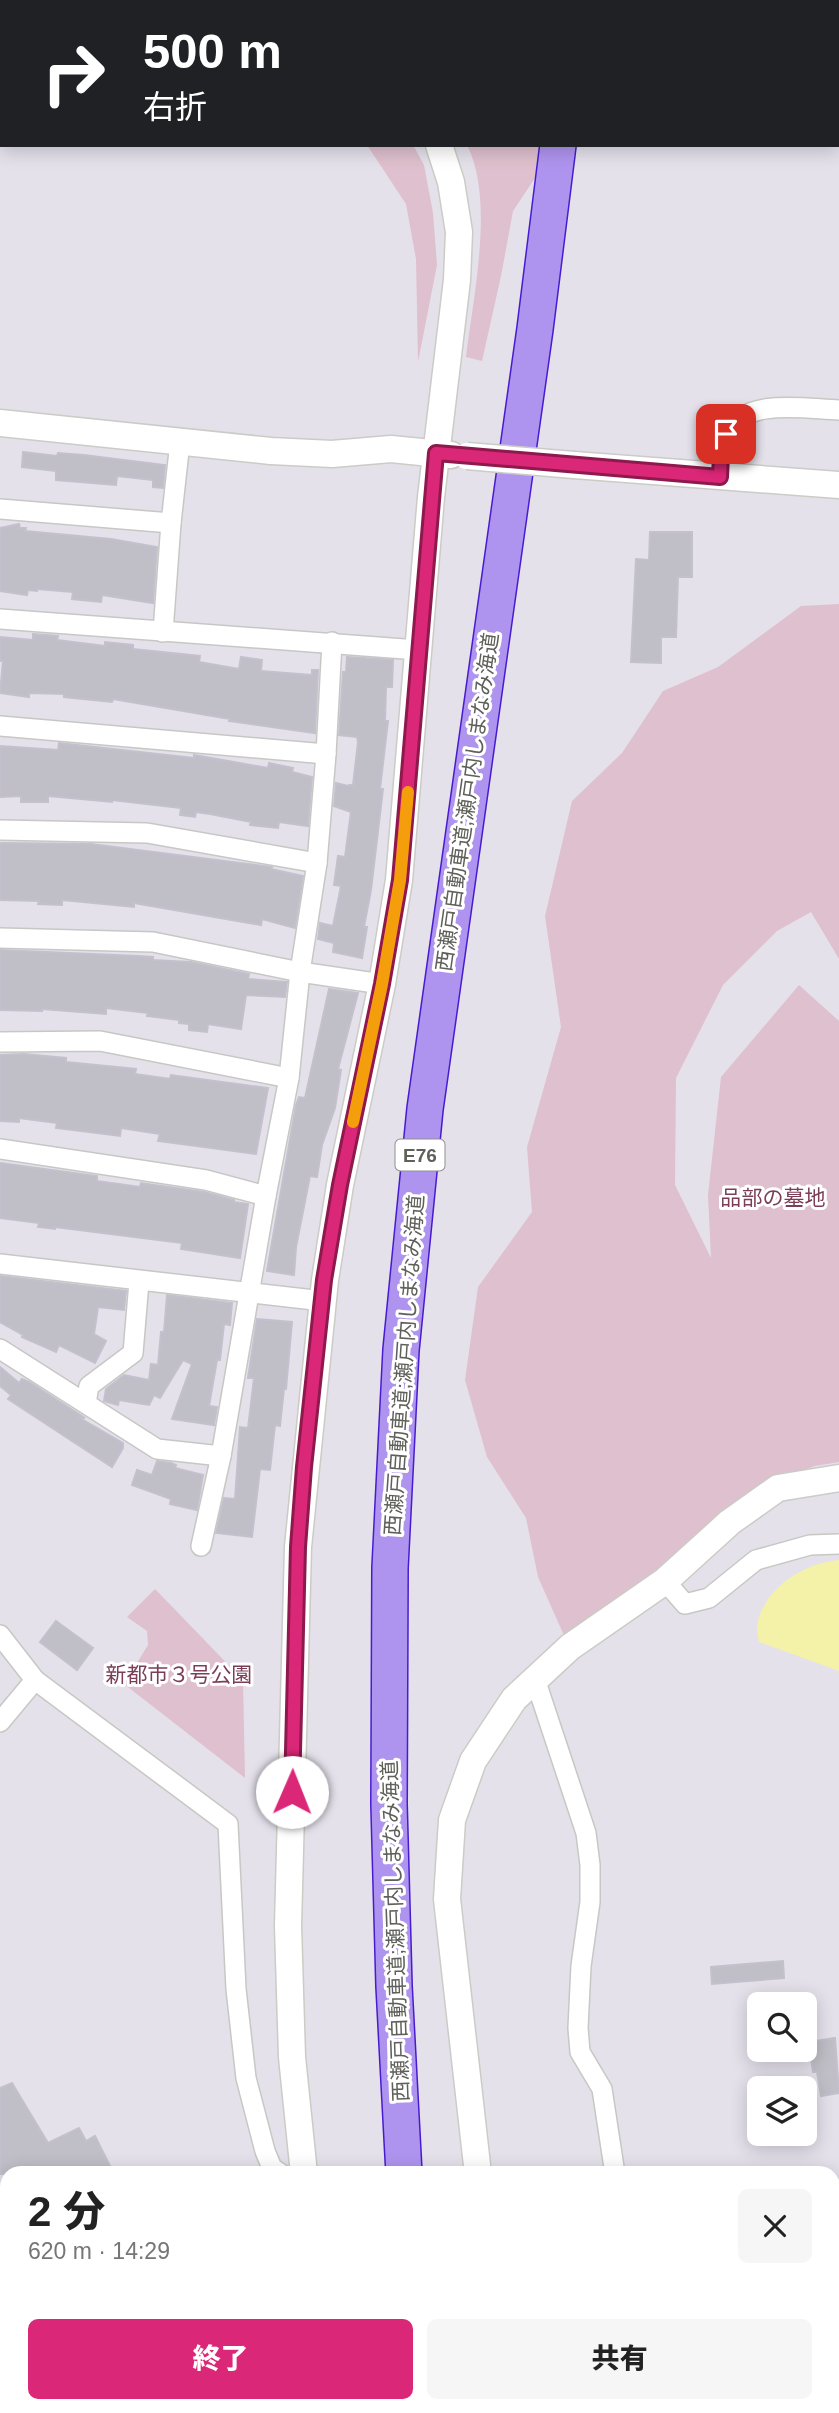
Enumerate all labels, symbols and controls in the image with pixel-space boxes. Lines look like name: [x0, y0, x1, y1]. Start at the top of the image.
text: 500 m: [143, 24, 282, 78]
icon: right: [28, 28, 119, 119]
text: 右折: [143, 89, 207, 125]
pin: [696, 404, 756, 464]
icon: arrive: [707, 415, 745, 453]
street label: 西瀬戸自動車道;瀬戸内しまなみ海道: [432, 631, 502, 973]
road number: E76: [396, 1140, 444, 1170]
park label: 品部の墓地: [721, 1186, 826, 1209]
street label: 西瀬戸自動車道;瀬戸内しまなみ海道: [381, 1194, 427, 1536]
park label: 新都市３号公園: [106, 1663, 253, 1686]
position arrow: [255, 1755, 329, 1829]
street label: 西瀬戸自動車道;瀬戸内しまなみ海道: [378, 1760, 412, 2102]
map controls: [747, 1992, 817, 2146]
button: search: [747, 1992, 817, 2062]
button: layers: [747, 2076, 817, 2146]
text: 2 分: [28, 2188, 105, 2235]
button: close: [738, 2189, 812, 2263]
text: 620 m · 14:29: [28, 2238, 170, 2264]
button: 終了: [28, 2319, 413, 2399]
button: 共有: [427, 2319, 812, 2399]

